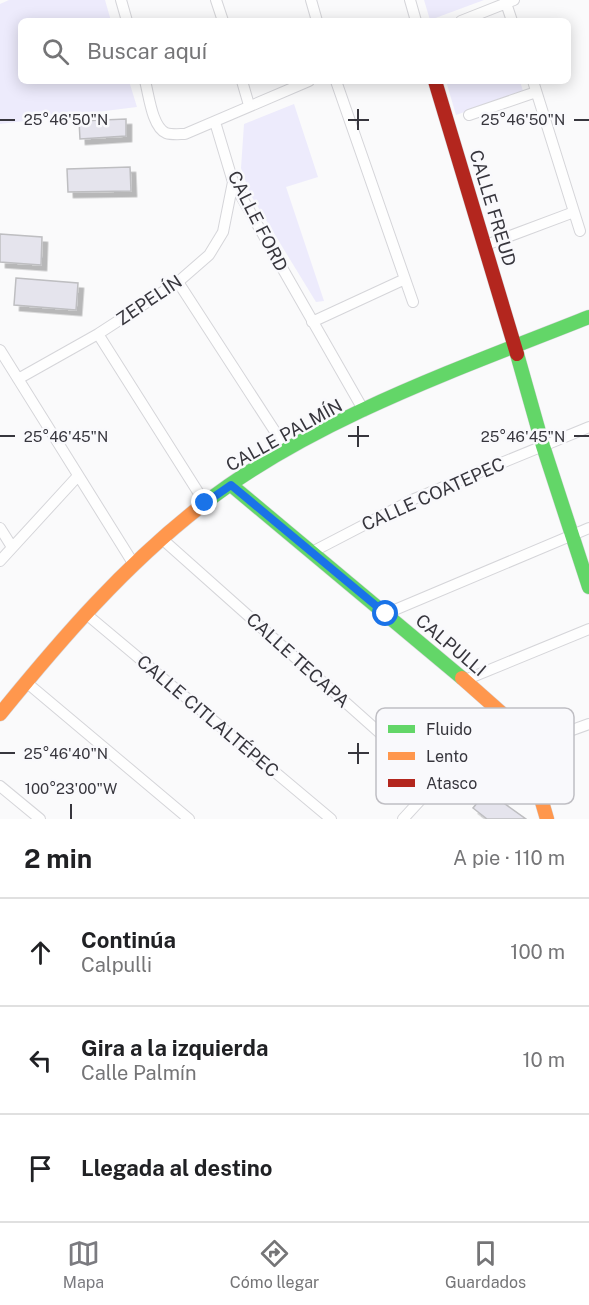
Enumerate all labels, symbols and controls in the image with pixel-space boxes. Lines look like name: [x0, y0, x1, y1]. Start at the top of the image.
search box: [18, 18, 571, 84]
icon: search: [39, 35, 72, 68]
text: Buscar aquí: [87, 38, 207, 64]
text: 25°46'50"N: [24, 111, 108, 128]
text: 25°46'50"N: [481, 111, 565, 128]
street label: CALLE FREUD: [465, 147, 521, 269]
street label: CALLE FORD: [224, 167, 292, 275]
street label: ZEPELÍN: [112, 270, 186, 330]
street label: CALLE PALMÍN: [222, 394, 346, 476]
text: 25°46'45"N: [24, 428, 108, 445]
text: 25°46'45"N: [481, 428, 565, 445]
street label: CALLE COATEPEC: [358, 453, 508, 535]
route end: [191, 489, 217, 515]
route start: [372, 600, 398, 626]
street label: CALLE TECAPA: [242, 608, 354, 712]
street label: CALPULLI: [412, 610, 490, 680]
street label: CALLE CITLALTÉPEC: [133, 650, 284, 781]
legend: [376, 708, 574, 804]
text: Fluido: [426, 720, 472, 739]
text: 25°46'40"N: [24, 745, 108, 762]
text: Lento: [426, 747, 468, 766]
text: Atasco: [426, 774, 477, 793]
text: 100°23'00"W: [25, 780, 117, 797]
text: 2 min: [24, 843, 92, 874]
text: A pie · 110 m: [453, 846, 565, 870]
text: Continúa: [81, 927, 176, 953]
icon: ahead: [24, 936, 57, 969]
text: 100 m: [510, 940, 565, 964]
text: Calpulli: [81, 953, 152, 977]
text: Gira a la izquierda: [81, 1035, 268, 1061]
icon: left: [24, 1044, 57, 1077]
text: 10 m: [522, 1048, 565, 1072]
text: Calle Palmín: [81, 1061, 196, 1085]
icon: arrive: [24, 1152, 57, 1185]
text: Llegada al destino: [81, 1155, 272, 1181]
tab: Mapa: [63, 1237, 104, 1292]
tab: Cómo llegar: [230, 1237, 319, 1292]
tab: Guardados: [445, 1237, 526, 1292]

